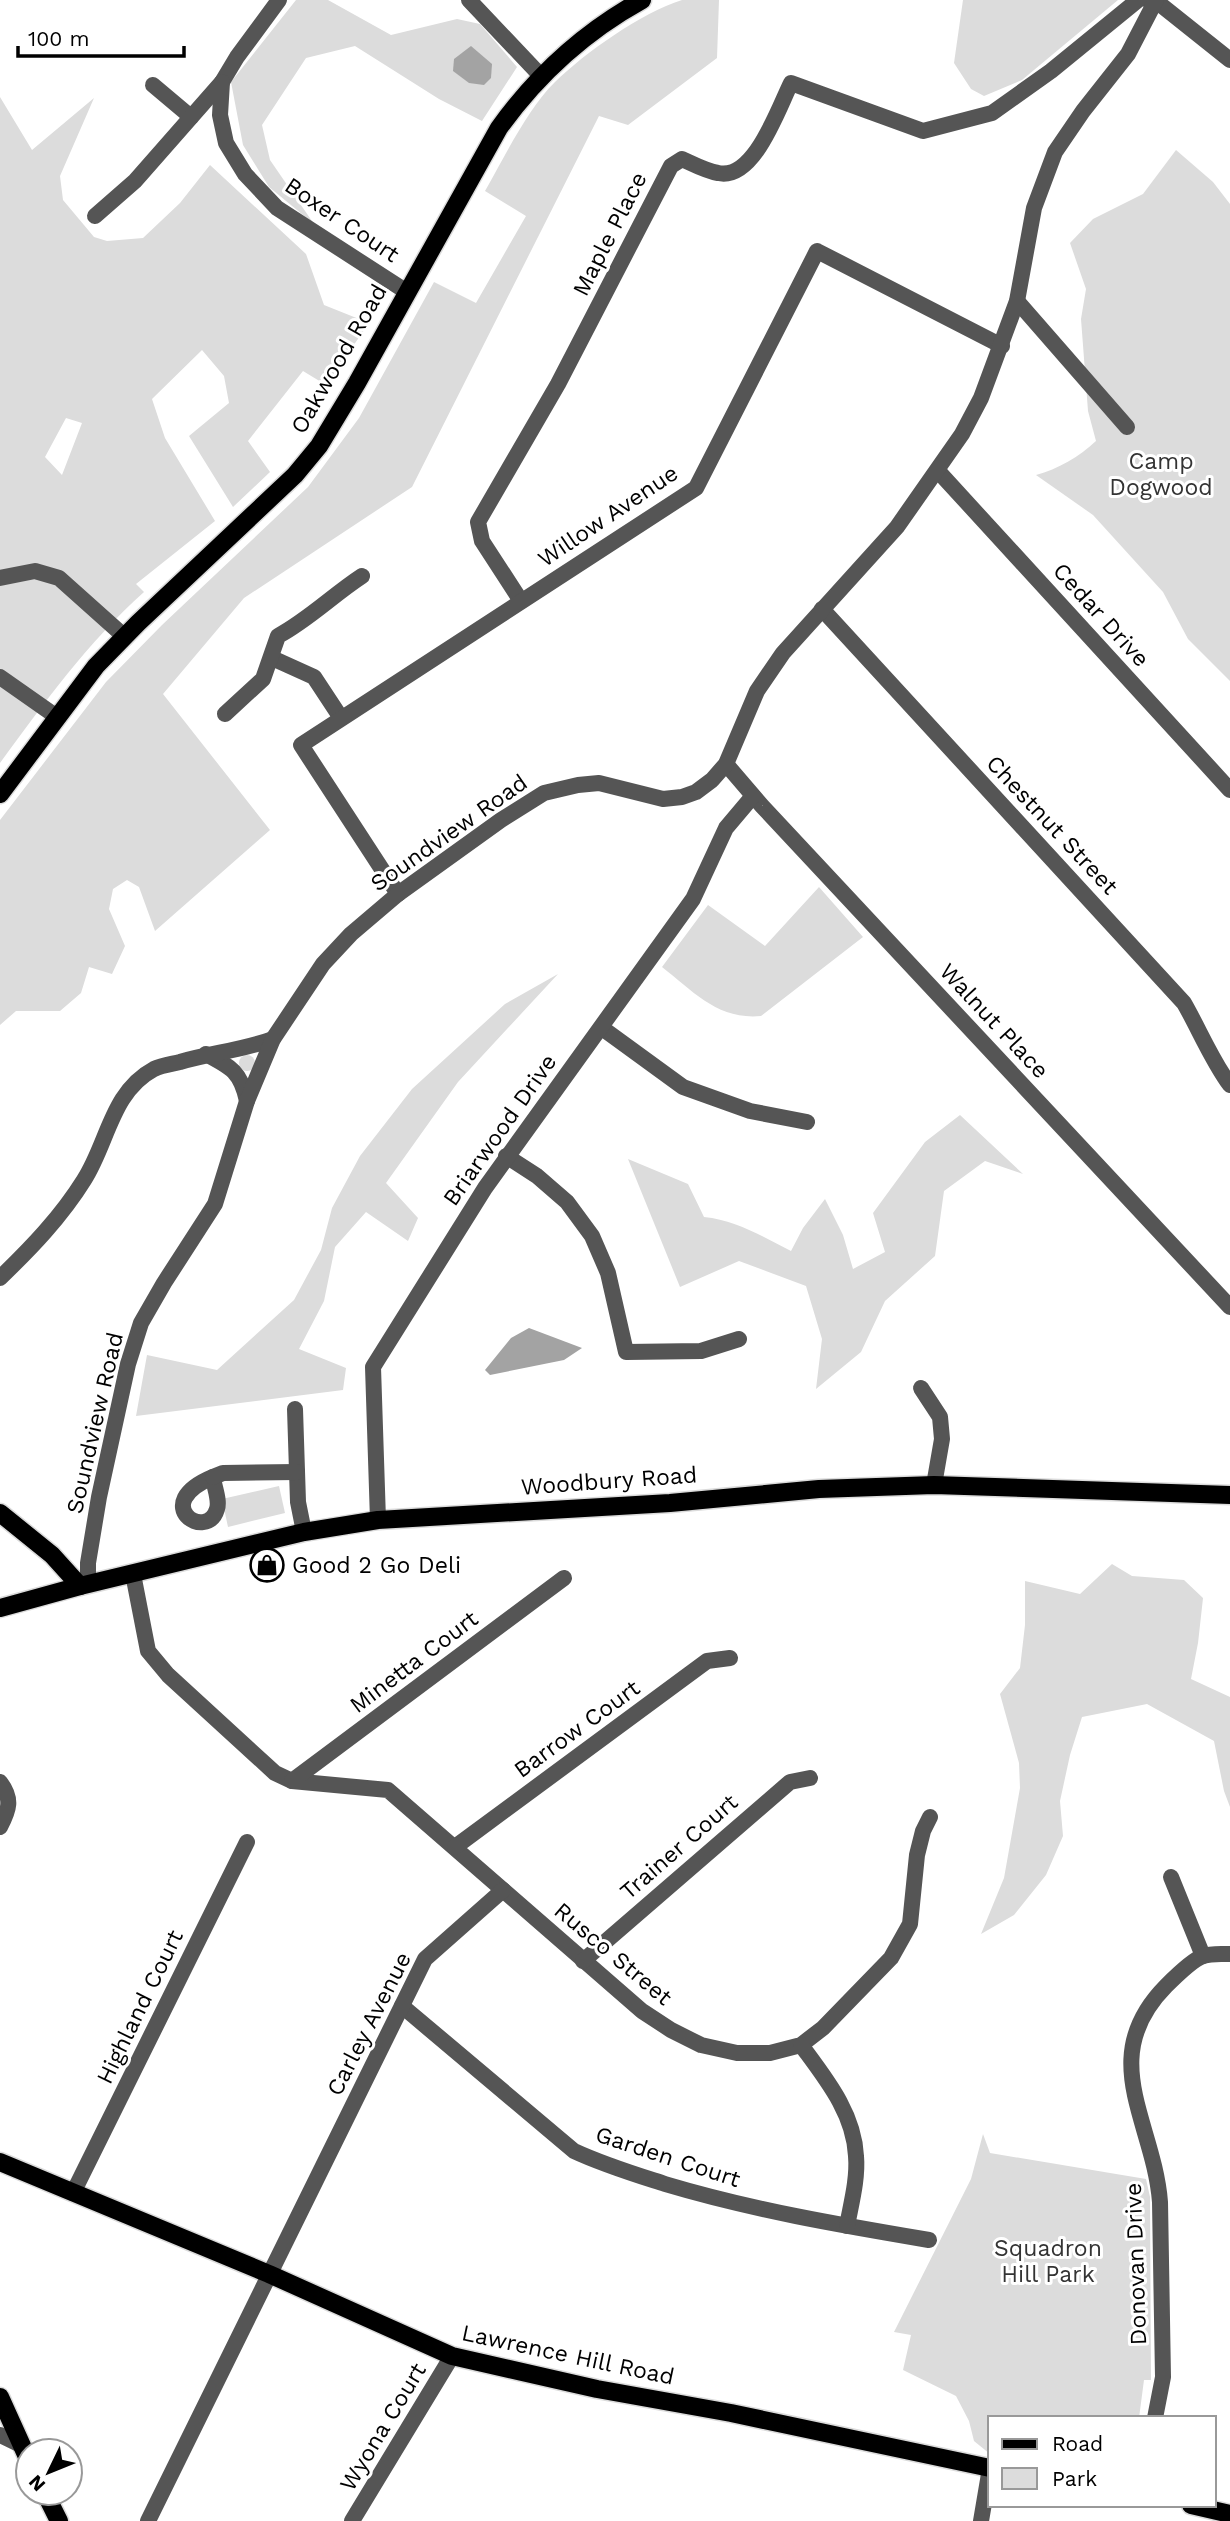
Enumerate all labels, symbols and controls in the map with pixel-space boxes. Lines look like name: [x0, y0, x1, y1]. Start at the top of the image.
scale bar: [18, 14, 184, 58]
text: 100 m: [28, 26, 90, 51]
street label: Maple Place: [567, 168, 653, 300]
street label: Boxer Court: [280, 172, 405, 268]
street label: Oakwood Road: [285, 279, 393, 439]
park label: Camp Dogwood: [1109, 448, 1213, 501]
street label: Willow Avenue: [533, 459, 683, 573]
street label: Cedar Drive: [1047, 558, 1155, 672]
street label: Chestnut Street: [981, 750, 1124, 900]
street label: Soundview Road: [365, 769, 533, 897]
street label: Walnut Place: [934, 958, 1054, 1084]
street label: Briarwood Drive: [438, 1049, 562, 1211]
street label: Soundview Road: [61, 1330, 129, 1516]
street label: Woodbury Road: [520, 1461, 698, 1501]
shop icon: Good 2 Go Deli: [248, 1546, 286, 1584]
place label: Good 2 Go Deli: [292, 1552, 461, 1579]
street label: Minetta Court: [345, 1605, 484, 1719]
street label: Barrow Court: [509, 1674, 645, 1784]
street label: Trainer Court: [615, 1788, 744, 1905]
street label: Rusco Street: [549, 1897, 678, 2011]
street label: Highland Court: [91, 1925, 189, 2088]
street label: Carley Avenue: [321, 1948, 417, 2100]
street label: Garden Court: [592, 2121, 744, 2193]
street label: Donovan Drive: [1120, 2182, 1152, 2346]
park label: Squadron Hill Park: [994, 2235, 1102, 2288]
street label: Lawrence Hill Road: [459, 2319, 677, 2391]
street label: Wyona Court: [334, 2358, 432, 2496]
legend: [988, 2416, 1216, 2507]
text: Road: [1052, 2431, 1103, 2456]
north arrow: [14, 2437, 84, 2507]
text: Park: [1052, 2466, 1097, 2491]
text: N: [24, 2470, 50, 2496]

